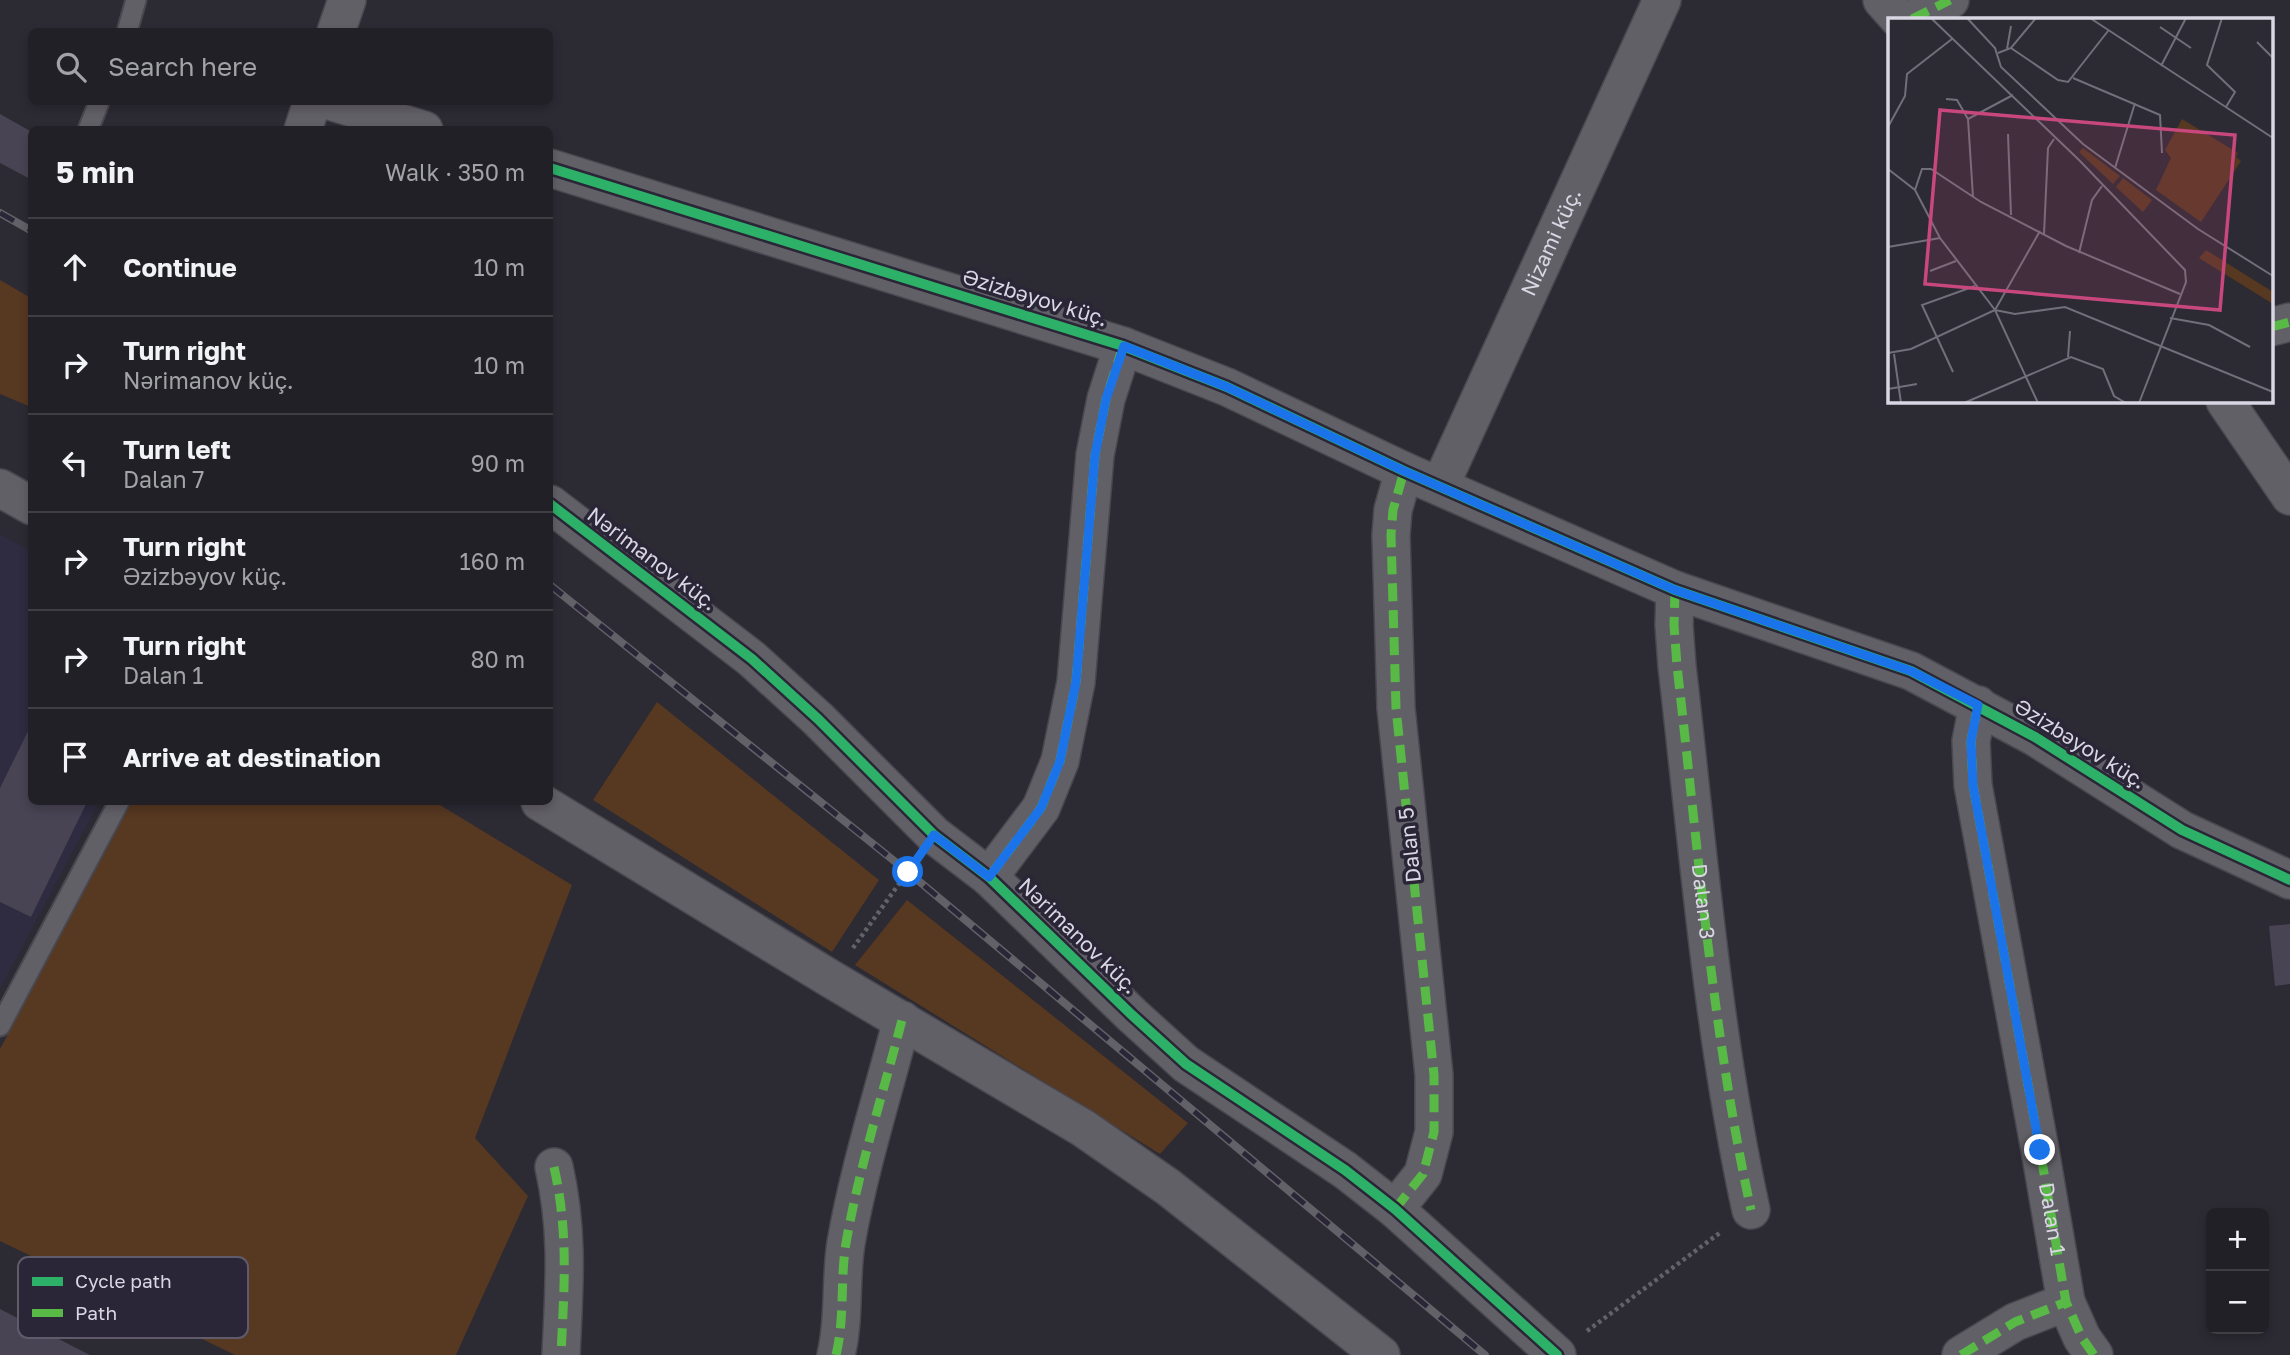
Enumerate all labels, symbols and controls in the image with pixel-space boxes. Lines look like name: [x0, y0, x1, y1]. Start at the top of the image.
inset map: [1888, 18, 2272, 402]
search box: [28, 28, 553, 105]
icon: search: [52, 48, 90, 86]
text: Search here: [108, 51, 257, 82]
text: 5 min: [56, 154, 134, 190]
text: Walk · 350 m: [385, 158, 525, 186]
street label: Nizami küç.: [1515, 184, 1586, 300]
icon: ahead: [56, 248, 94, 286]
text: Continue: [123, 252, 237, 283]
text: 10 m: [473, 253, 525, 281]
street label: Əzizbəyov küç.: [960, 263, 1111, 331]
text: Turn right: [123, 335, 246, 366]
icon: right: [56, 346, 94, 384]
text: 10 m: [473, 351, 525, 379]
text: Nərimanov küç.: [123, 366, 294, 394]
text: Turn left: [123, 434, 231, 465]
icon: left: [56, 444, 94, 482]
text: 90 m: [471, 449, 525, 477]
text: Dalan 7: [123, 465, 205, 493]
street label: Nərimanov küç.: [583, 501, 723, 616]
text: Turn right: [123, 531, 246, 562]
icon: right: [56, 542, 94, 580]
text: 160 m: [460, 547, 525, 575]
text: Əzizbəyov küç.: [123, 562, 287, 590]
text: Turn right: [123, 630, 246, 661]
icon: right: [56, 640, 94, 678]
text: 80 m: [471, 645, 525, 673]
text: Dalan 1: [123, 661, 204, 689]
street label: Əzizbəyov küç.: [2010, 692, 2151, 794]
icon: arrive: [56, 738, 94, 776]
text: Arrive at destination: [123, 742, 381, 773]
street label: Dalan 5: [1392, 806, 1426, 884]
route start: [892, 856, 923, 887]
street label: Dalan 3: [1687, 862, 1721, 940]
street label: Nərimanov küç.: [1014, 872, 1144, 999]
route end: [2024, 1134, 2055, 1165]
street label: Dalan 1: [2034, 1181, 2072, 1257]
map controls: [2206, 1208, 2269, 1334]
button: +: [2206, 1208, 2269, 1271]
legend: [18, 1257, 248, 1338]
text: Cycle path: [75, 1269, 172, 1292]
button: −: [2206, 1271, 2269, 1334]
text: Path: [75, 1301, 117, 1324]

